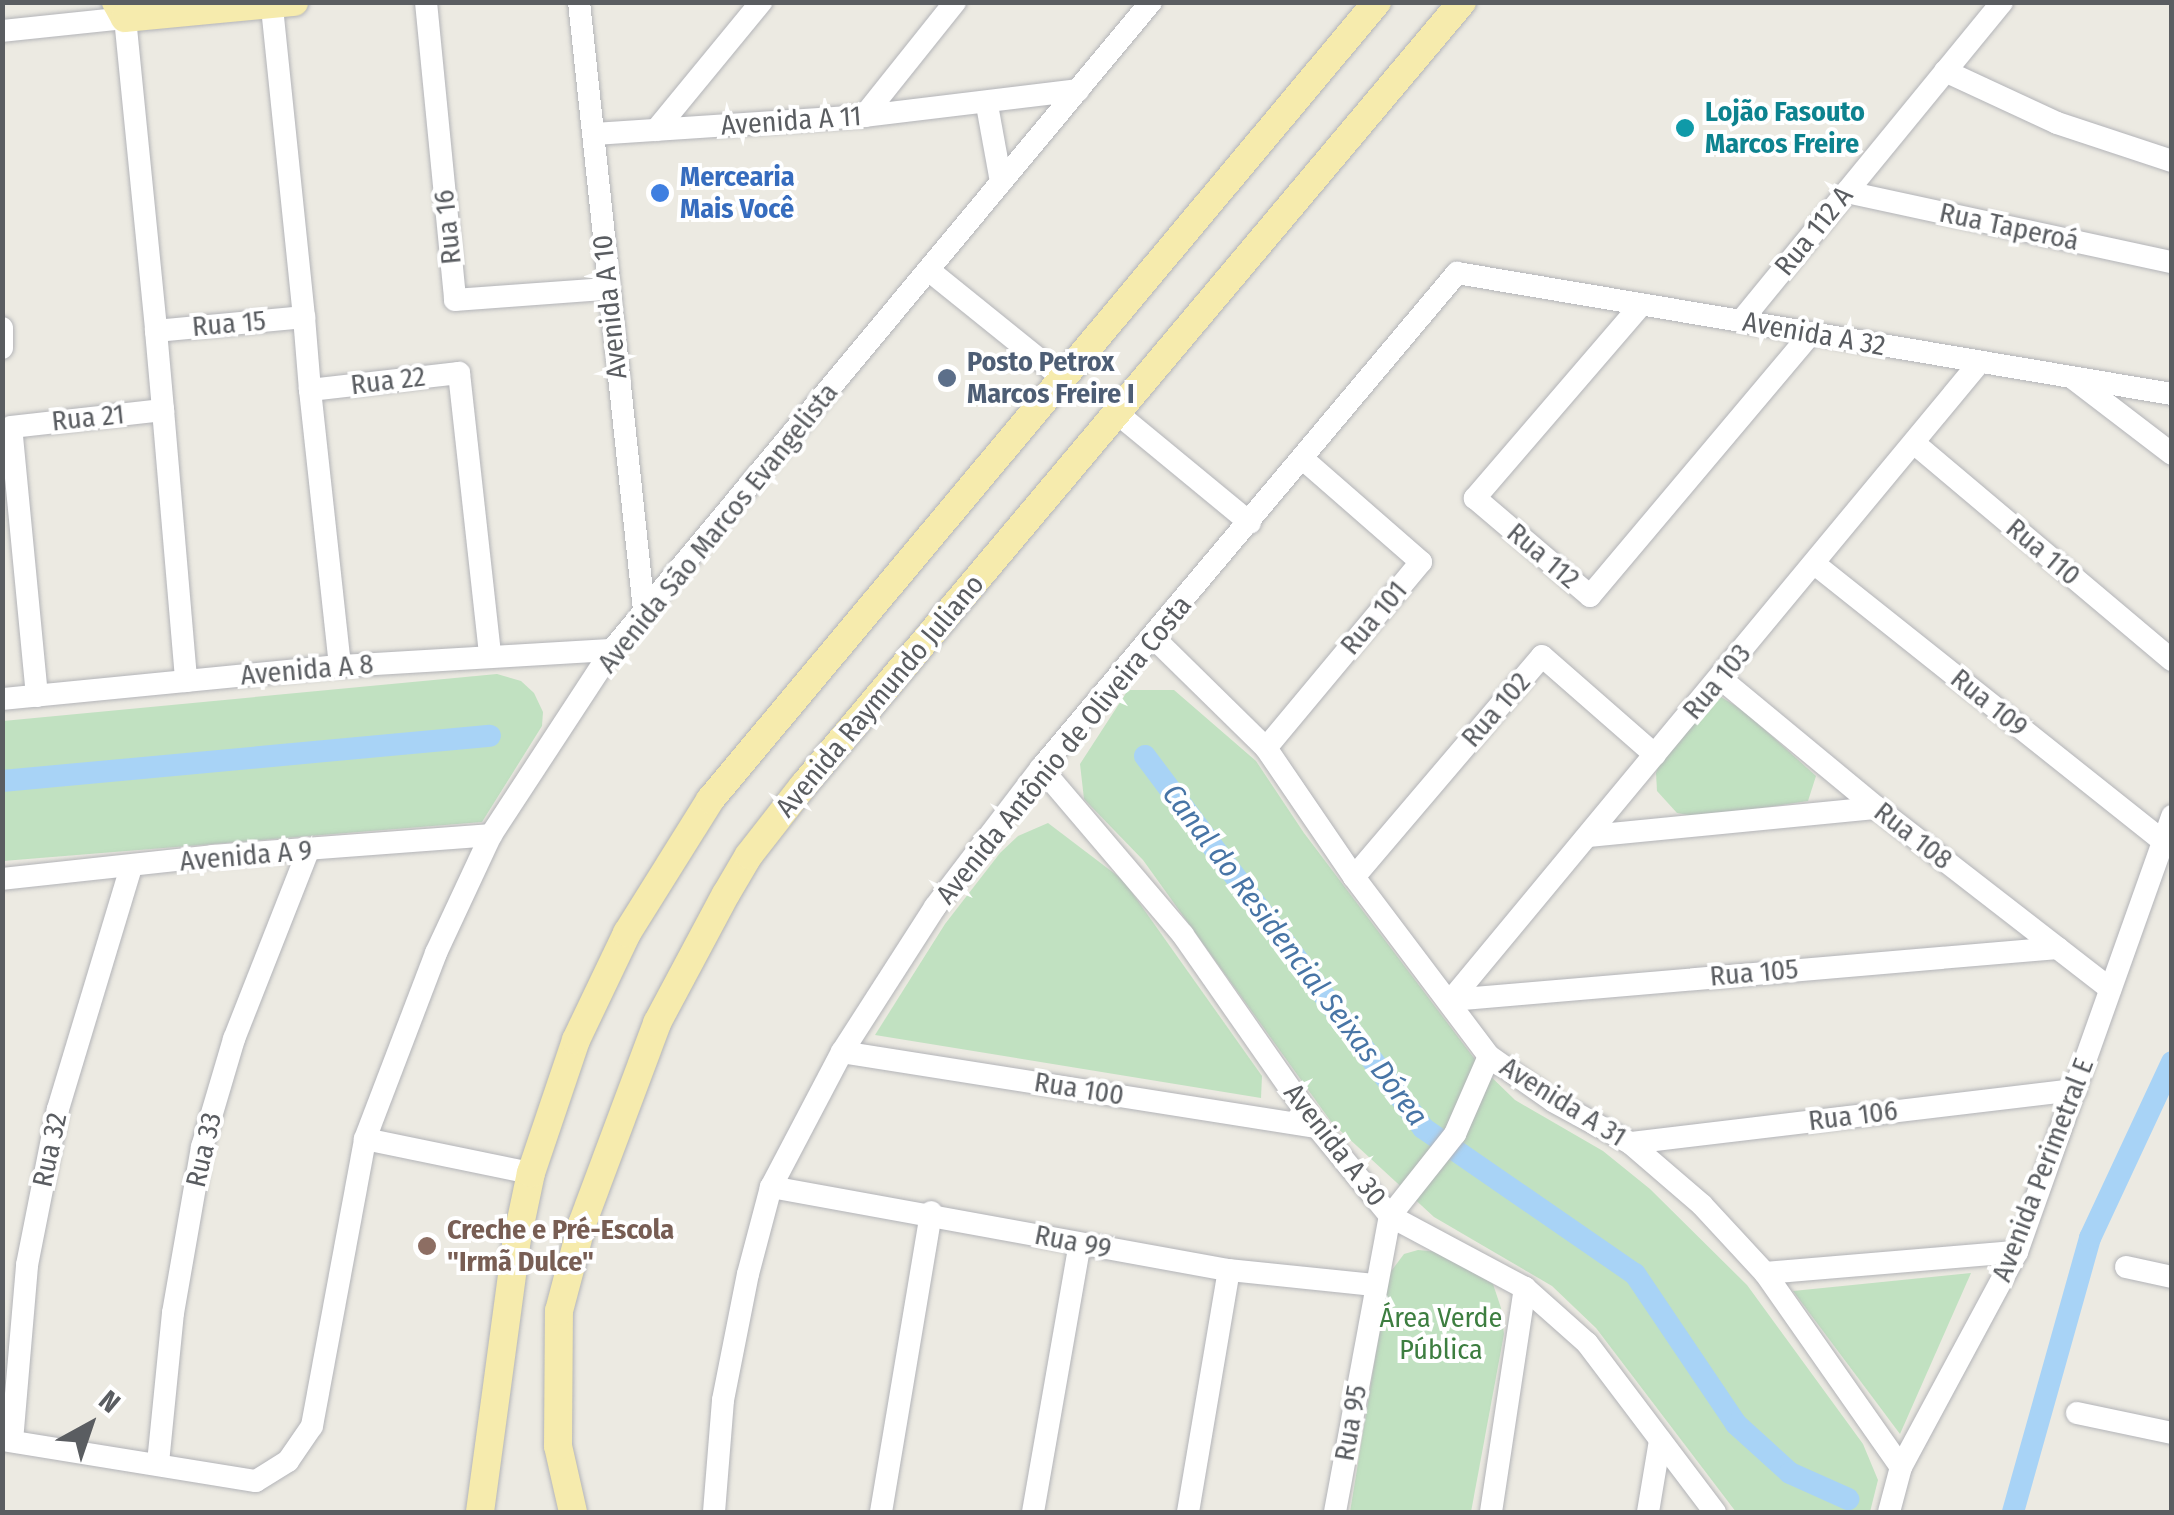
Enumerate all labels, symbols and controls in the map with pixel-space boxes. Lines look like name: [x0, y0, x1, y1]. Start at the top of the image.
place label: Lojão Fasouto Marcos Freire: [1705, 95, 1865, 161]
street label: Avenida A 11: [720, 99, 862, 143]
marker: Lojão Fasouto Marcos Freire: [1674, 117, 1696, 139]
place label: Mercearia Mais Você: [680, 160, 795, 226]
street label: Rua 112 A: [1768, 180, 1860, 282]
marker: Mercearia Mais Você: [649, 182, 671, 204]
street label: Rua 16: [427, 188, 469, 266]
street label: Rua Taperoá: [1936, 196, 2082, 258]
street label: Avenida A 10: [586, 233, 634, 381]
street label: Rua 15: [191, 304, 267, 344]
street label: Avenida A 32: [1740, 305, 1888, 363]
place label: Posto Petrox Marcos Freire I: [967, 345, 1135, 411]
street label: Rua 22: [349, 360, 427, 402]
marker: Posto Petrox Marcos Freire I: [936, 367, 958, 389]
street label: Avenida São Marcos Evangelista: [591, 376, 845, 680]
street label: Rua 21: [50, 397, 126, 439]
street label: Rua 110: [1999, 511, 2087, 593]
street label: Rua 112: [1500, 516, 1586, 596]
street label: Avenida Raymundo Juliano: [769, 568, 991, 824]
street label: Rua 101: [1334, 574, 1414, 662]
street label: Avenida Antônio de Oliveira Costa: [929, 589, 1199, 911]
street label: Rua 103: [1676, 637, 1758, 727]
street label: Avenida A 8: [239, 647, 375, 693]
street label: Rua 109: [1944, 662, 2034, 744]
street label: Rua 102: [1455, 666, 1537, 754]
water label: Canal do Residencial Seixas Dórea: [1155, 777, 1435, 1133]
street label: Rua 108: [1867, 795, 1959, 877]
street label: Avenida A 9: [178, 833, 314, 879]
street label: Rua 105: [1708, 952, 1800, 994]
street label: Avenida A 31: [1494, 1050, 1632, 1154]
street label: Avenida Perimetral E: [1985, 1054, 2101, 1286]
street label: Rua 100: [1032, 1065, 1126, 1113]
street label: Avenida A 30: [1277, 1077, 1393, 1213]
street label: Rua 106: [1806, 1094, 1900, 1138]
street label: Rua 33: [179, 1109, 229, 1191]
street label: Rua 32: [26, 1110, 74, 1190]
place label: Creche e Pré-Escola "Irmã Dulce": [447, 1213, 674, 1279]
street label: Rua 99: [1032, 1218, 1114, 1266]
marker: Creche e Pré-Escola "Irmã Dulce": [416, 1235, 438, 1257]
park label: Área Verde Pública: [1380, 1301, 1502, 1367]
north arrow: [40, 1375, 140, 1475]
street label: Rua 95: [1328, 1382, 1374, 1464]
text: N: [93, 1384, 127, 1420]

